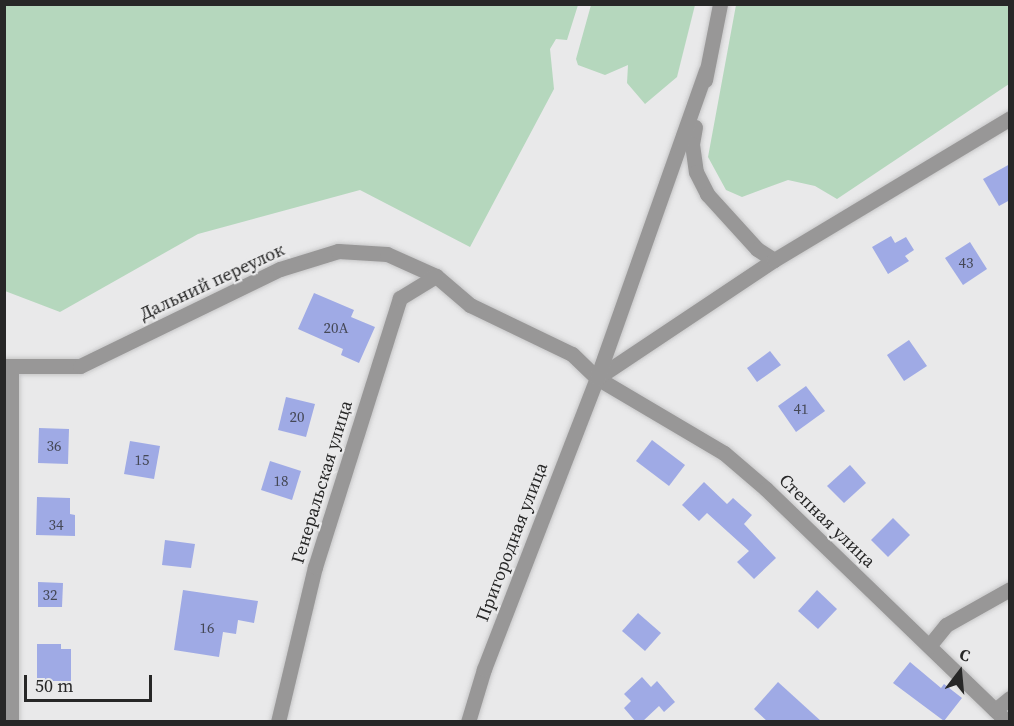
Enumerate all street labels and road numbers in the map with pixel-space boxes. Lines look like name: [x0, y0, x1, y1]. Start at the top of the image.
street label: Дальний переулок: [136, 239, 288, 325]
street label: Генеральская улица: [287, 398, 357, 566]
street label: Пригородная улица: [472, 459, 552, 625]
street label: Степная улица: [774, 470, 880, 572]

